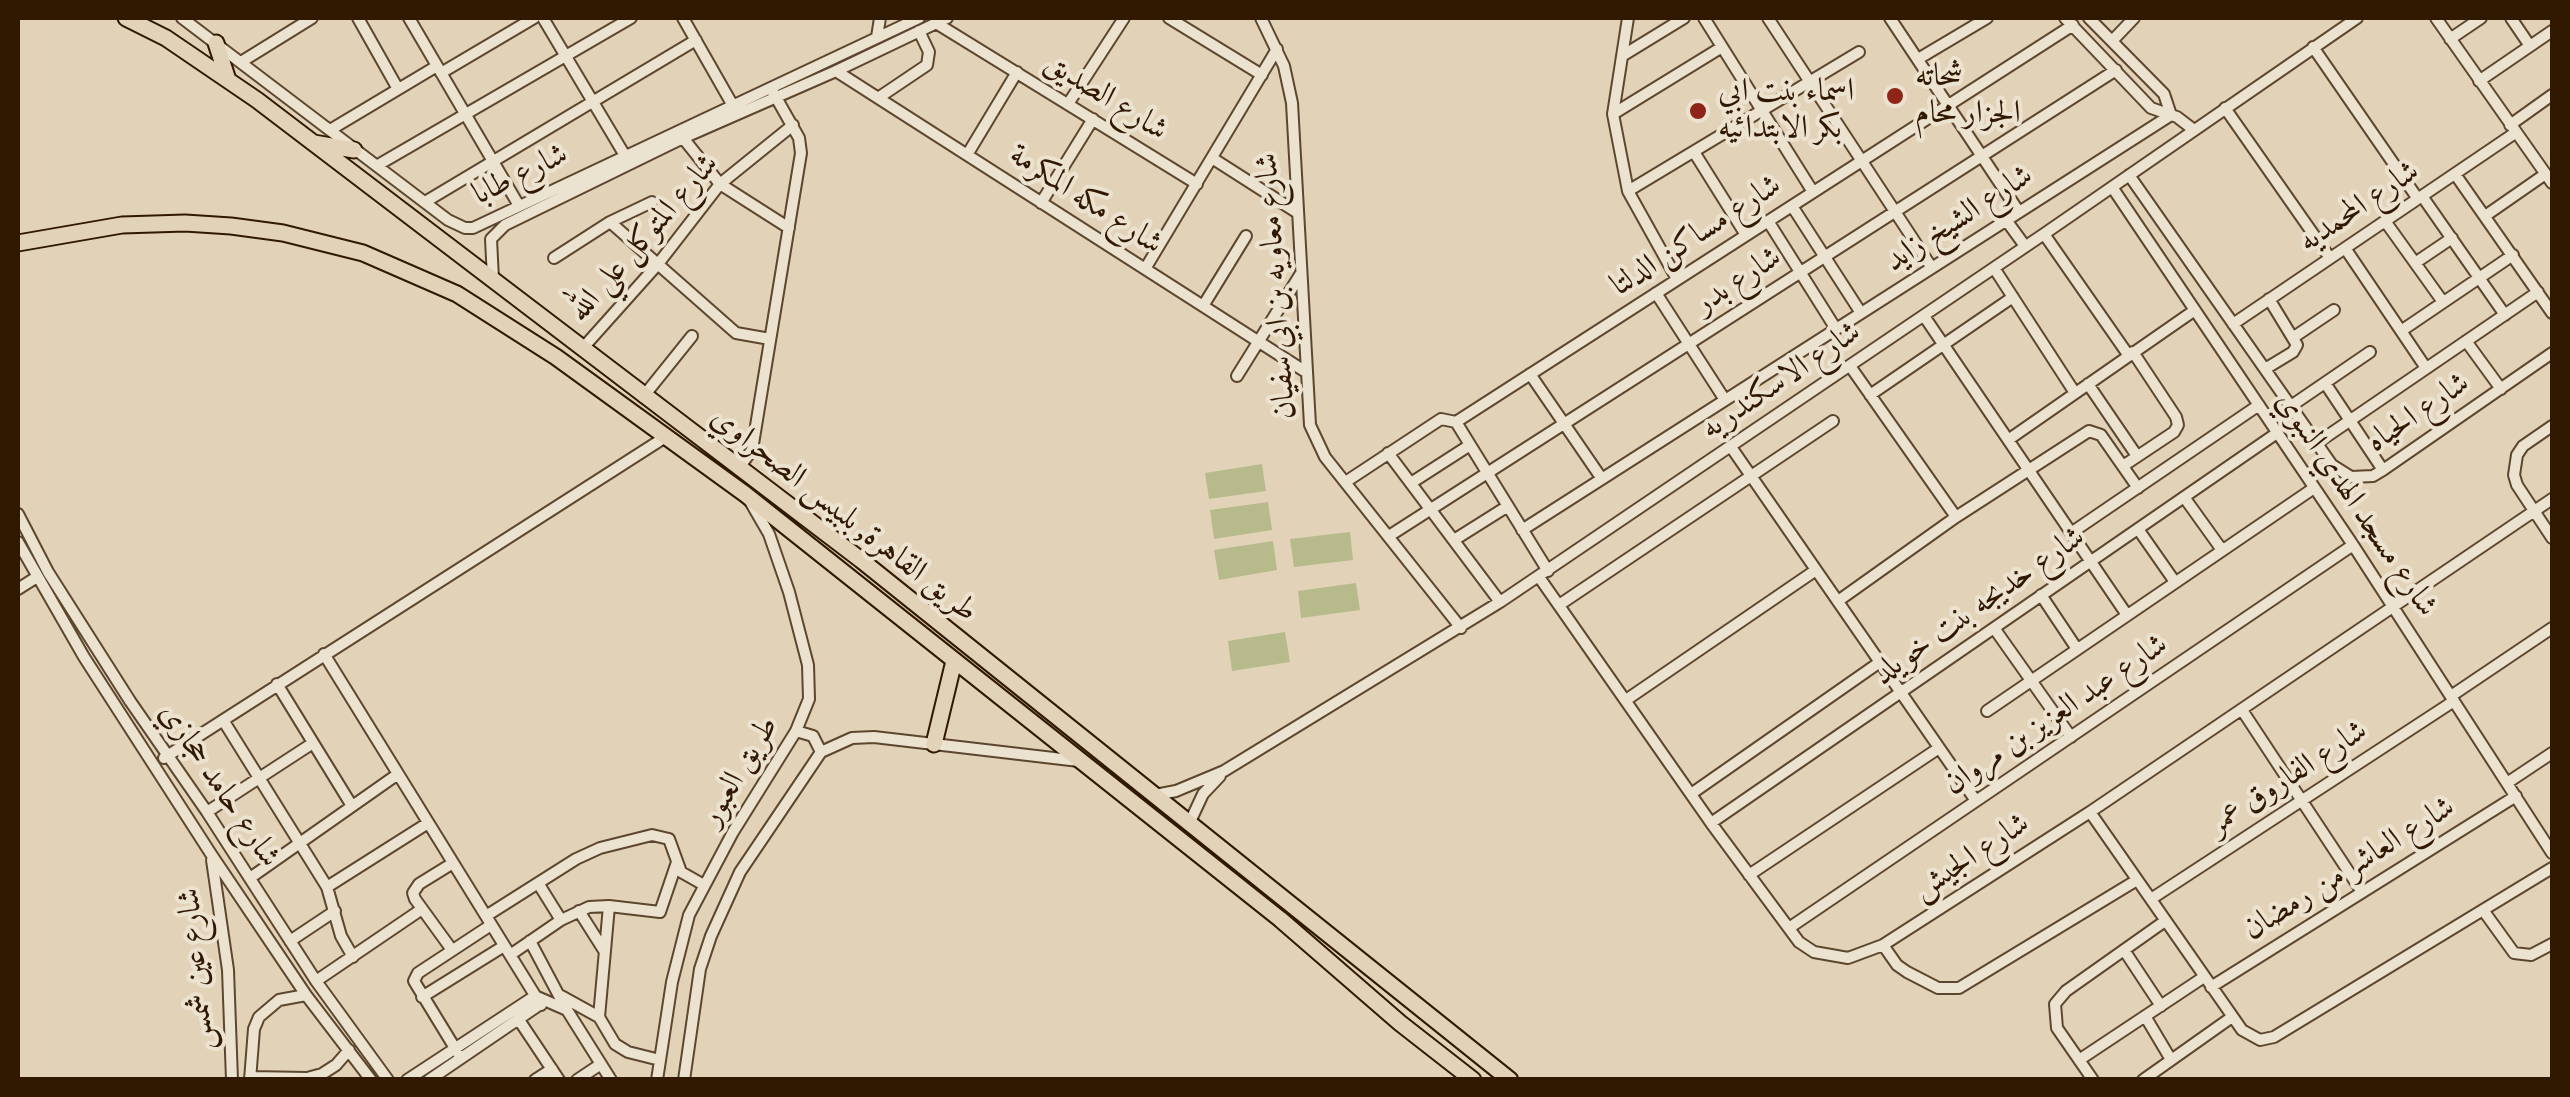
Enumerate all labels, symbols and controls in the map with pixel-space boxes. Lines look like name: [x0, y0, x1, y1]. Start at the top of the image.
street label: شارع الصديق: [1036, 45, 1174, 151]
place label: شحاته الجزار محام: [1915, 59, 2021, 134]
place label: اسماء بنت ابي بكر الابتدائيه: [1718, 74, 1854, 149]
marker: شحاته الجزار محام: [1884, 85, 1906, 107]
marker: اسماء بنت ابي بكر الابتدائيه: [1687, 100, 1709, 122]
street label: شارع طابا: [467, 137, 575, 215]
street label: شارع مكه المكرمة: [1001, 137, 1169, 265]
street label: شارع المتوكل علي الله: [561, 147, 729, 331]
street label: شارع معاويه بن ابي سفيان: [1250, 152, 1306, 420]
street label: شارع المحمديه: [2292, 154, 2428, 262]
street label: شارع الشيخ زايد: [1879, 158, 2041, 282]
street label: شارع مساكن الدلتا: [1605, 168, 1789, 306]
street label: شارع بدر: [1688, 240, 1790, 324]
street label: شارع الاسكندريه: [1695, 314, 1869, 450]
street label: شارع الحياه: [2360, 366, 2478, 462]
street label: شارع مسجد الهدي النبوي: [2265, 385, 2445, 625]
street label: طريق القاهرة, بلبيس الصحراوي: [702, 400, 984, 632]
street label: شارع خديجه بنت خويلد: [1867, 520, 2093, 694]
street label: شارع عبد العزيز بن مروان: [1938, 627, 2176, 805]
street label: شارع حامد حجازي: [149, 696, 287, 876]
street label: طريق العبور: [693, 710, 789, 834]
street label: شارع الفاروق عمر: [2202, 713, 2376, 845]
street label: شارع العاشر من رمضان: [2237, 790, 2463, 950]
street label: شارع الجيش: [1906, 806, 2038, 910]
street label: شارع عين شمس: [172, 886, 224, 1052]

